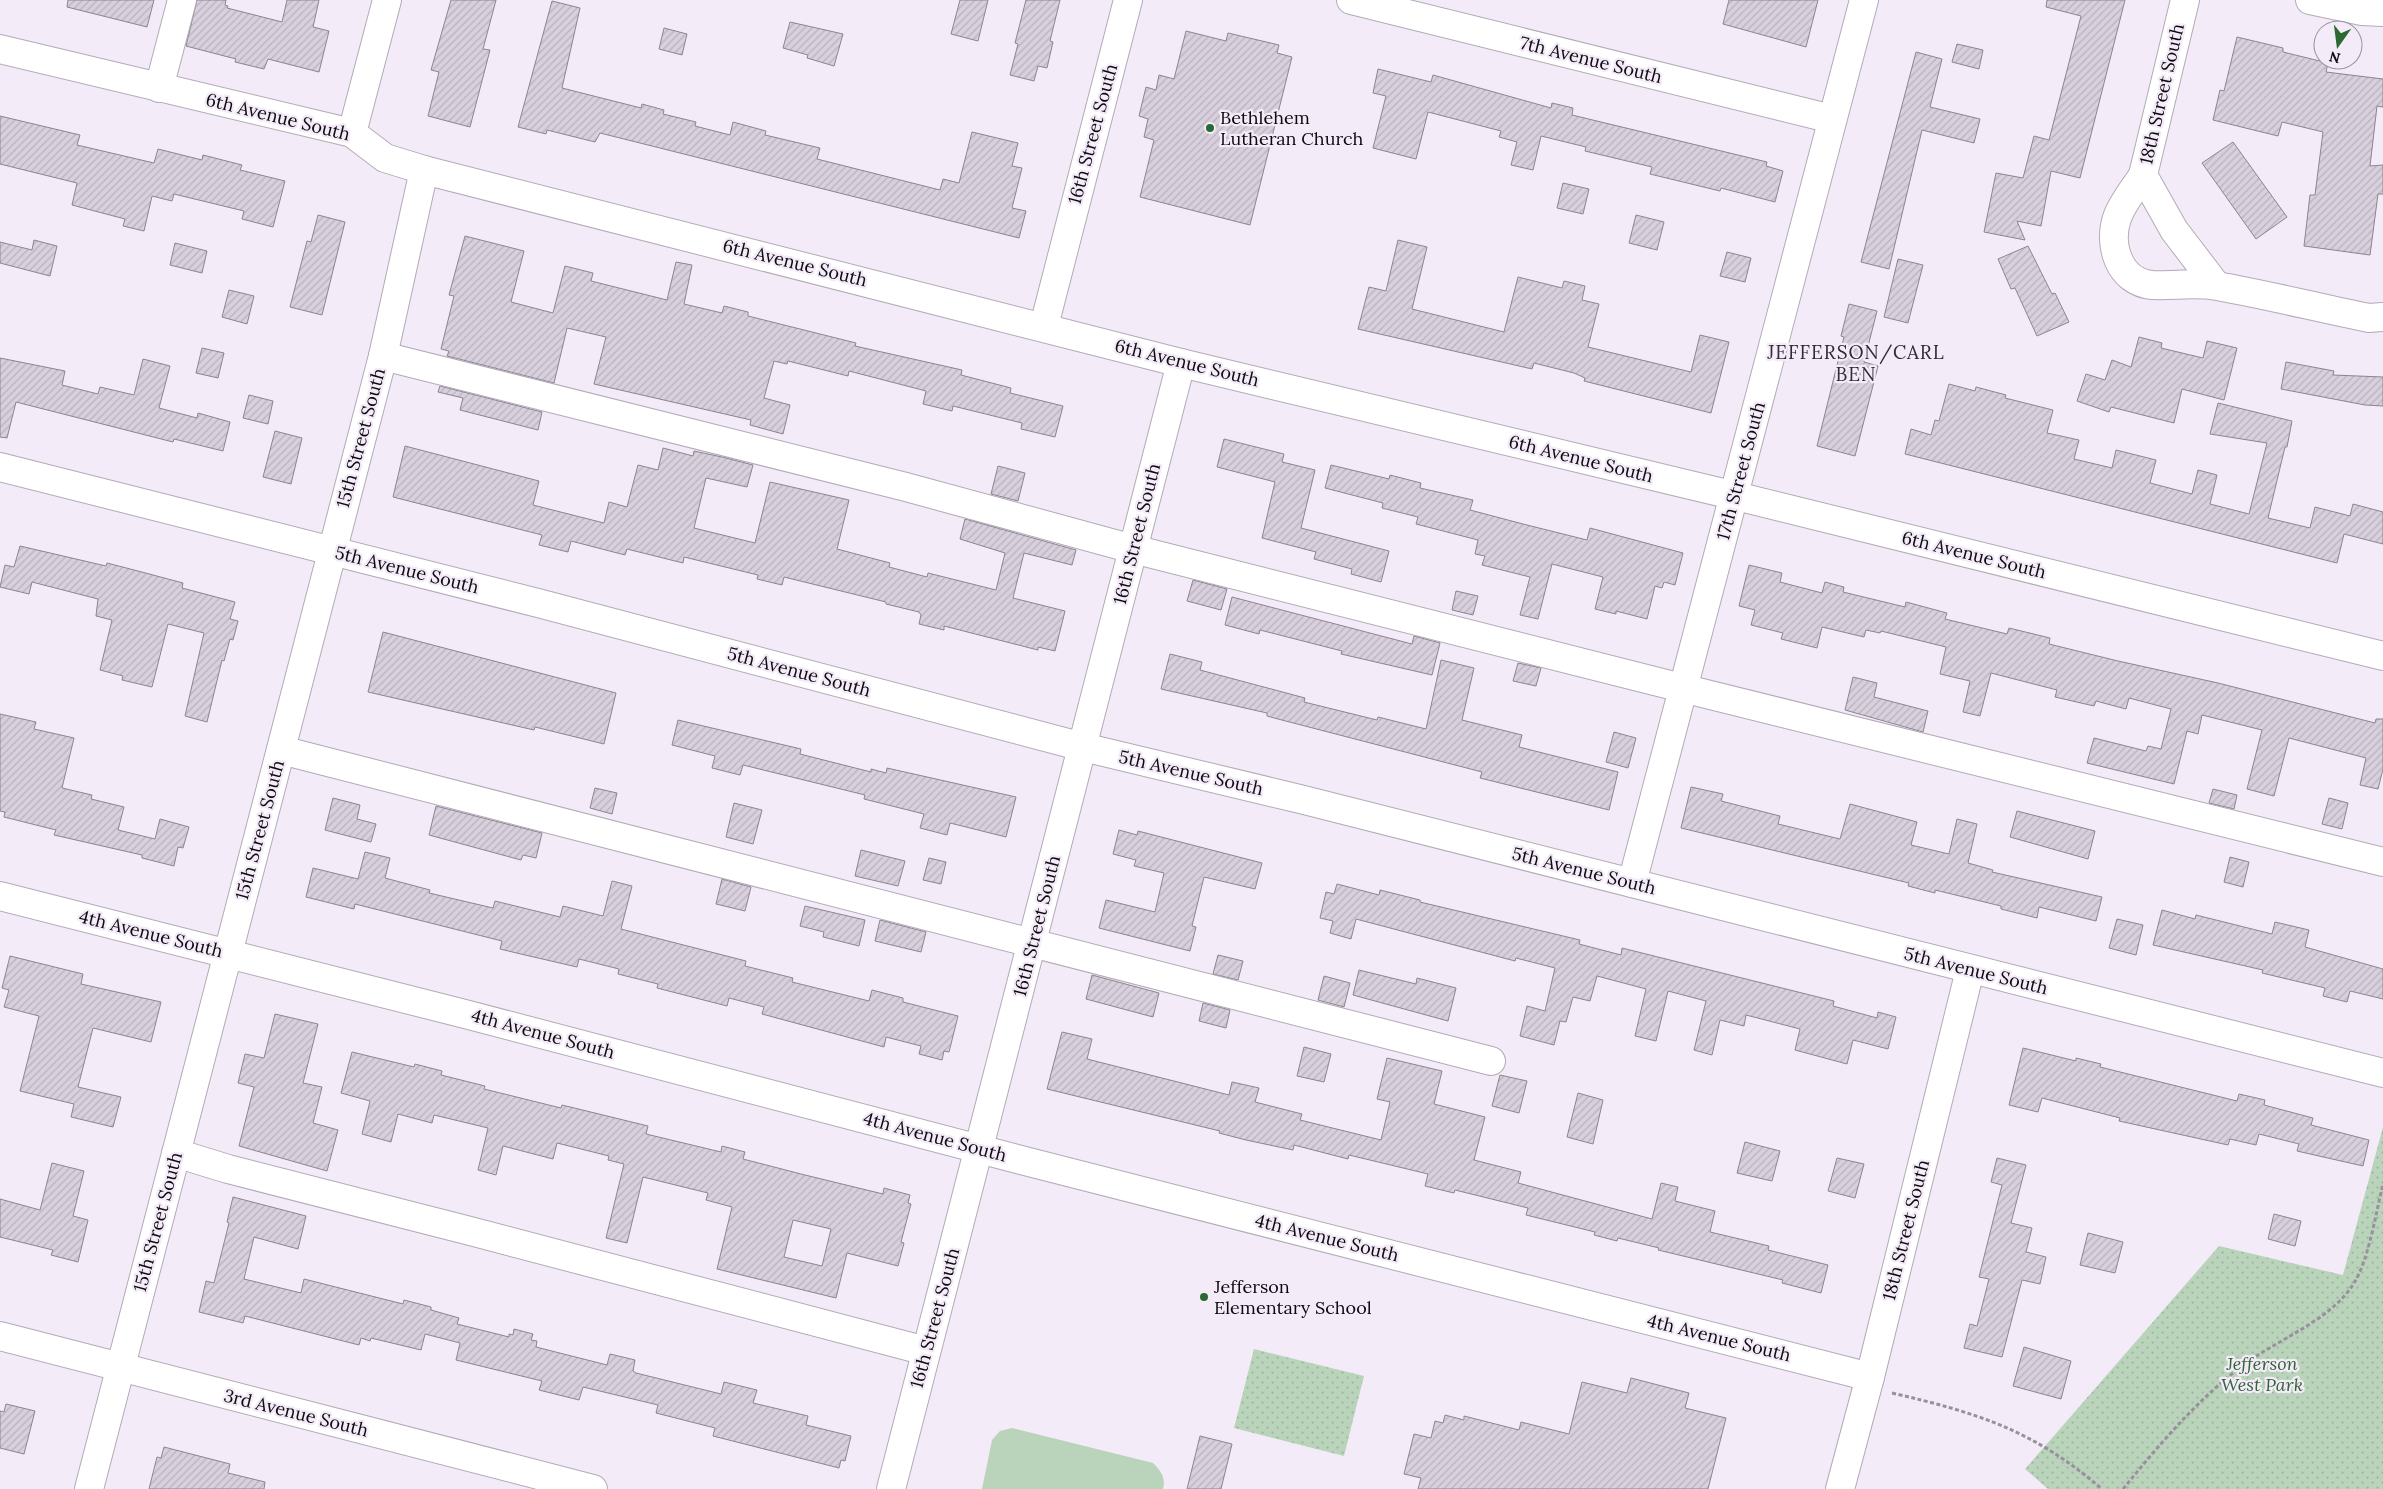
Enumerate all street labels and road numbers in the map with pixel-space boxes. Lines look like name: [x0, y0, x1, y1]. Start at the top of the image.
street label: 18th Street South: [2134, 21, 2189, 167]
street label: 7th Avenue South: [1518, 31, 1665, 88]
street label: 16th Street South: [1063, 61, 1122, 207]
street label: 6th Avenue South: [204, 87, 353, 146]
street label: 6th Avenue South: [721, 233, 870, 292]
street label: 6th Avenue South: [1113, 333, 1262, 392]
street label: 15th Street South: [331, 365, 390, 510]
street label: 17th Street South: [1711, 399, 1770, 543]
street label: 6th Avenue South: [1507, 429, 1656, 488]
street label: 16th Street South: [1108, 461, 1165, 607]
street label: 6th Avenue South: [1900, 525, 2049, 584]
street label: 5th Avenue South: [333, 541, 482, 599]
street label: 5th Avenue South: [725, 641, 873, 702]
street label: 5th Avenue South: [1117, 745, 1266, 800]
street label: 15th Street South: [230, 757, 289, 902]
street label: 5th Avenue South: [1510, 842, 1659, 900]
street label: 16th Street South: [1008, 853, 1065, 999]
street label: 4th Avenue South: [77, 905, 226, 963]
street label: 5th Avenue South: [1902, 942, 2051, 1000]
street label: 4th Avenue South: [469, 1003, 617, 1064]
street label: 4th Avenue South: [861, 1106, 1009, 1167]
street label: 15th Street South: [128, 1149, 187, 1294]
street label: 18th Street South: [1877, 1157, 1934, 1303]
street label: 4th Avenue South: [1253, 1209, 1402, 1267]
street label: 16th Street South: [905, 1245, 964, 1391]
street label: 4th Avenue South: [1645, 1309, 1794, 1367]
street label: 3rd Avenue South: [221, 1383, 371, 1442]

